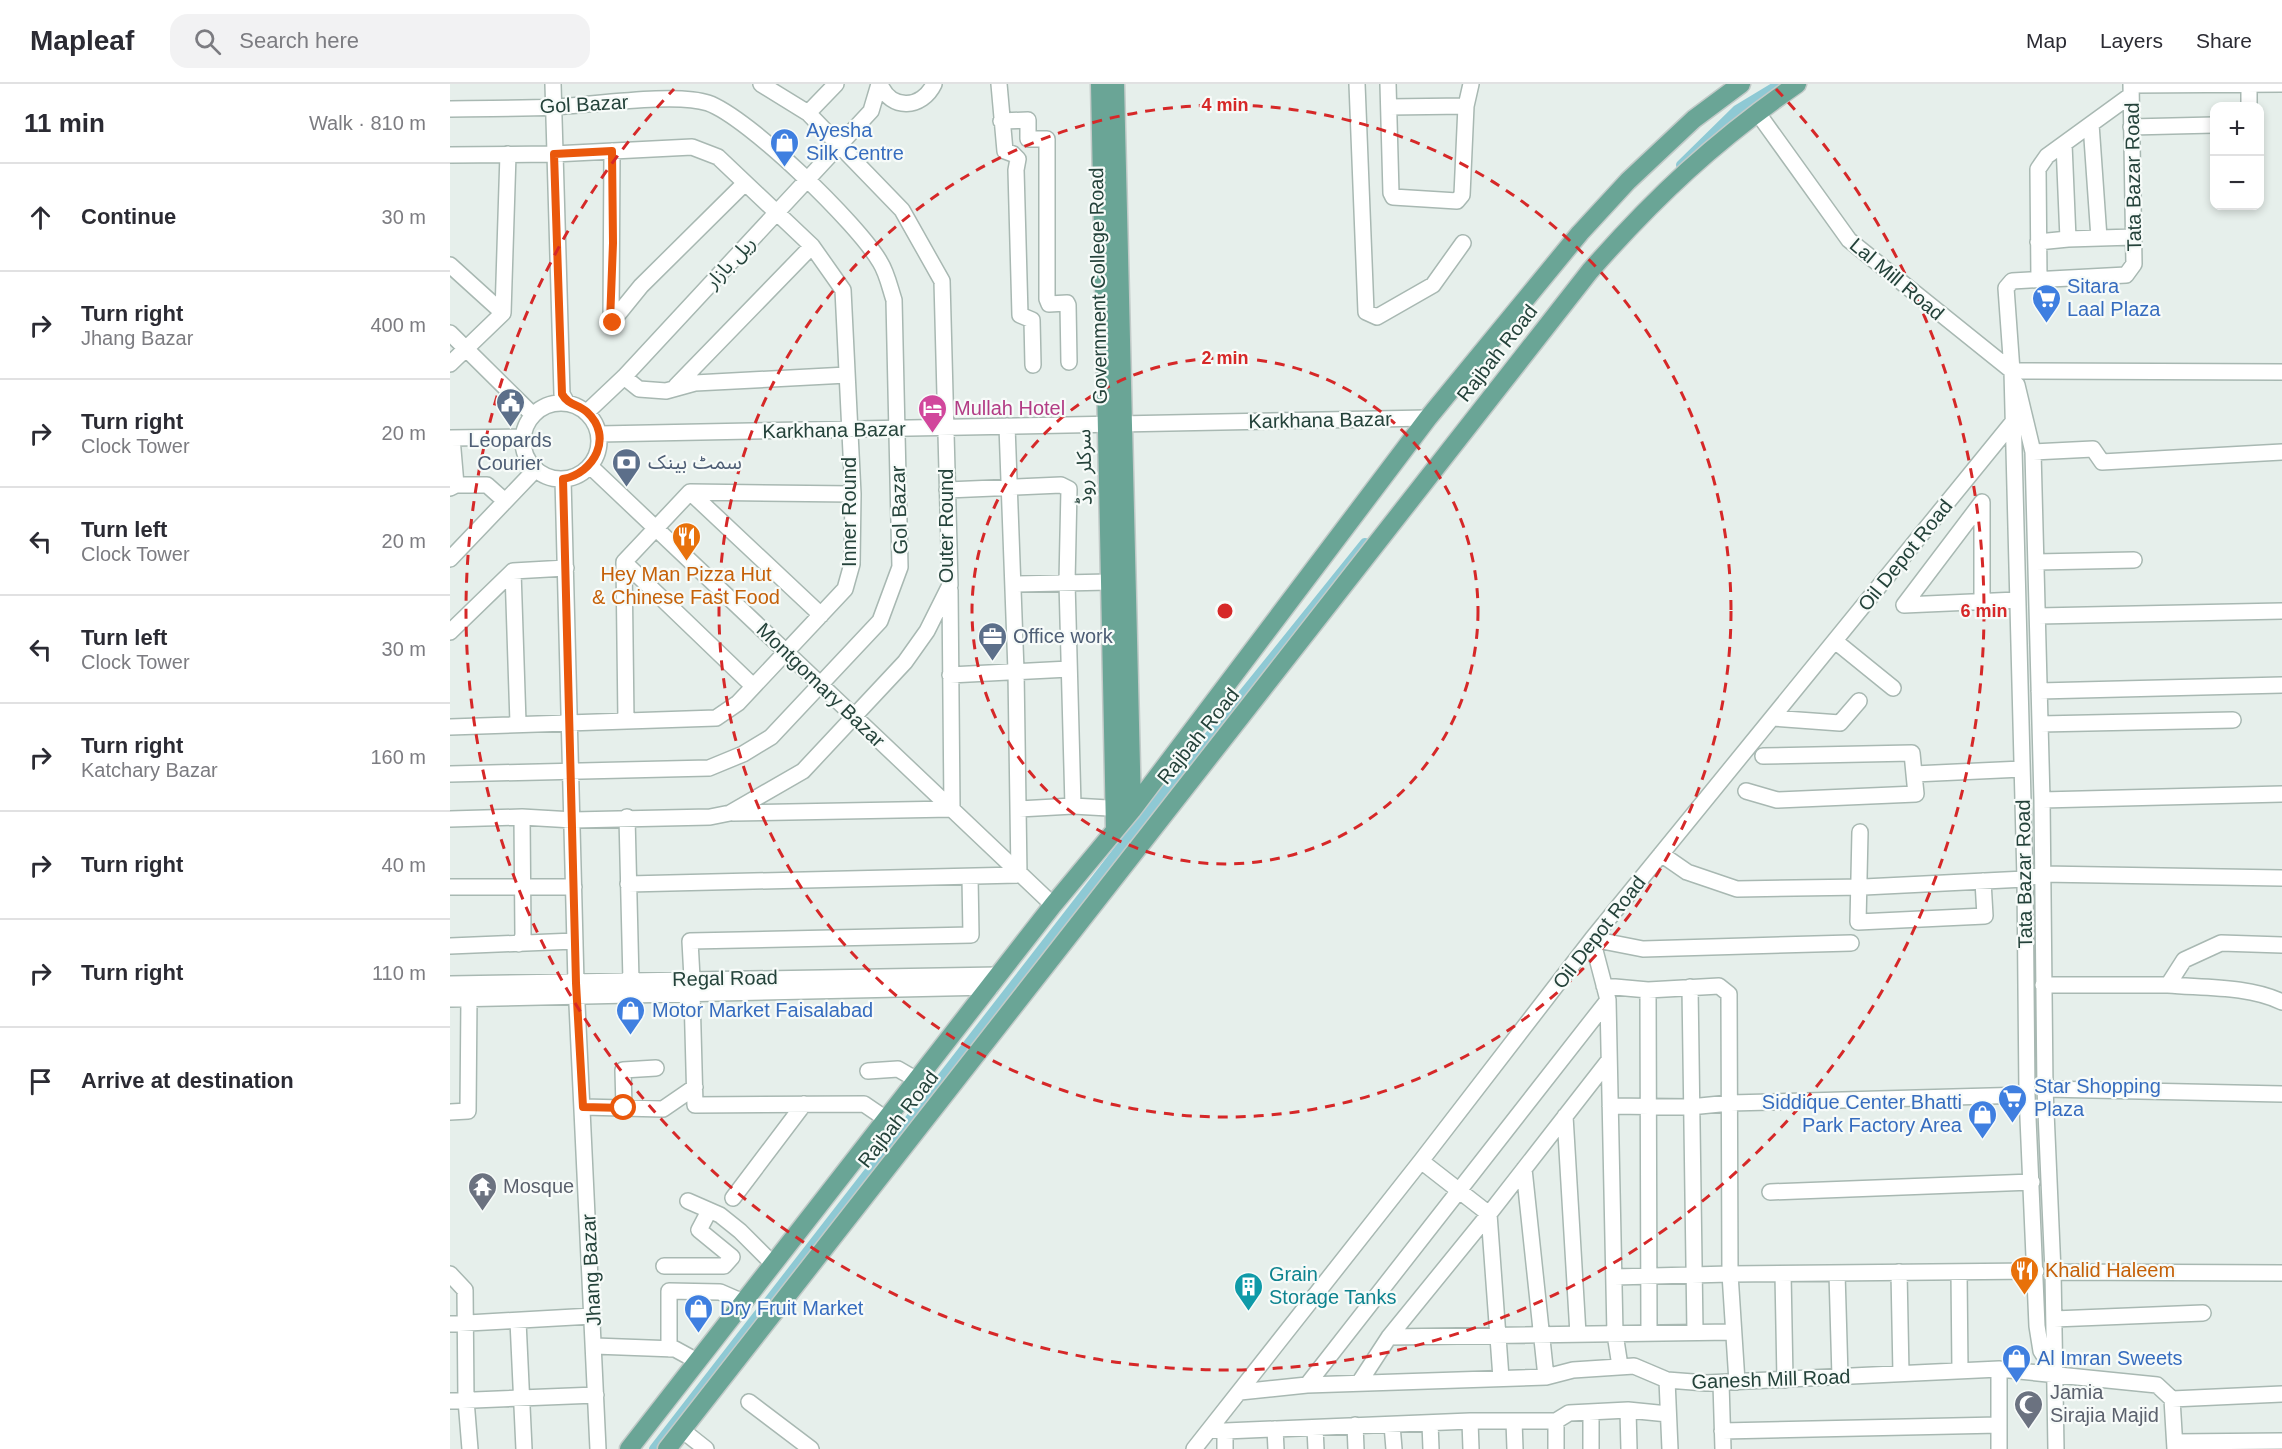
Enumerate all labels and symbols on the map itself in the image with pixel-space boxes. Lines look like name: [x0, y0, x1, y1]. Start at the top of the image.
street label: Gol Bazar: [539, 91, 629, 117]
text: 4 min: [1201, 95, 1249, 115]
street label: Tata Bazar Road: [2121, 102, 2145, 252]
place label: Ayesha Silk Centre: [806, 119, 904, 164]
shop icon: Ayesha Silk Centre: [769, 126, 801, 168]
street label: Government College Road: [1085, 167, 1111, 405]
street label: ریل بازار: [700, 231, 760, 294]
street label: Lal Mill Road: [1846, 233, 1948, 325]
place label: Sitara Laal Plaza: [2067, 275, 2161, 320]
supermarket icon: Sitara Laal Plaza: [2030, 282, 2062, 324]
street label: Rajbah Road: [1452, 300, 1542, 406]
route end: [599, 309, 625, 335]
text: 2 min: [1201, 348, 1249, 368]
public building icon: Leopards Courier: [494, 386, 526, 428]
hotel icon: Mullah Hotel: [917, 392, 949, 434]
place label: Mullah Hotel: [954, 397, 1065, 419]
street label: Karkhana Bazar: [1248, 408, 1392, 432]
street label: Karkhana Bazar: [762, 418, 906, 442]
place label: Leopards Courier: [468, 429, 552, 474]
street label: سرکلر روڈ: [1072, 429, 1097, 505]
bank icon: سمٹ بینک: [611, 446, 643, 488]
place label: سمٹ بینک: [648, 451, 742, 473]
street label: Inner Round: [838, 457, 860, 567]
street label: Gol Bazar: [886, 465, 912, 555]
street label: Outer Round: [935, 469, 957, 583]
street label: Oil Depot Road: [1853, 495, 1957, 615]
restaurant icon: Hey Man Pizza Hut & Chinese Fast Food: [670, 520, 702, 562]
place label: Hey Man Pizza Hut & Chinese Fast Food: [592, 563, 780, 608]
centre of rings: [1215, 601, 1235, 621]
text: 6 min: [1960, 601, 2008, 621]
street label: Montgomary Bazar: [753, 618, 890, 752]
office icon: Office work: [976, 620, 1008, 662]
place label: Office work: [1013, 625, 1114, 647]
street label: Rajbah Road: [1153, 684, 1243, 788]
street label: Tata Bazar Road: [2012, 799, 2036, 949]
street label: Oil Depot Road: [1548, 871, 1650, 993]
street label: Regal Road: [672, 966, 778, 990]
shop icon: Motor Market Faisalabad: [615, 994, 647, 1036]
place label: Motor Market Faisalabad: [652, 999, 873, 1021]
street label: Rajbah Road: [853, 1066, 943, 1172]
place label: Star Shopping Plaza: [2034, 1075, 2161, 1120]
supermarket icon: Star Shopping Plaza: [1997, 1082, 2029, 1124]
place label: Siddique Center Bhatti Park Factory Area: [1762, 1091, 1963, 1136]
route start: [610, 1094, 636, 1120]
shop icon: Siddique Center Bhatti Park Factory Area: [1967, 1098, 1999, 1140]
temple icon: Mosque: [466, 1170, 498, 1212]
place label: Mosque: [503, 1175, 574, 1197]
street label: Jhang Bazar: [577, 1213, 605, 1327]
restaurant icon: Khalid Haleem: [2008, 1254, 2040, 1296]
place label: Khalid Haleem: [2045, 1259, 2175, 1281]
place label: Grain Storage Tanks: [1269, 1263, 1397, 1308]
building icon: Grain Storage Tanks: [1232, 1270, 1264, 1312]
shop icon: Dry Fruit Market: [683, 1292, 715, 1334]
place label: Dry Fruit Market: [720, 1297, 864, 1319]
shop icon: Al Imran Sweets: [2000, 1342, 2032, 1384]
place label: Al Imran Sweets: [2037, 1347, 2183, 1369]
street label: Ganesh Mill Road: [1691, 1365, 1851, 1393]
place label: Jamia Sirajia Majid: [2050, 1381, 2159, 1426]
mosque icon: Jamia Sirajia Majid: [2013, 1388, 2045, 1430]

